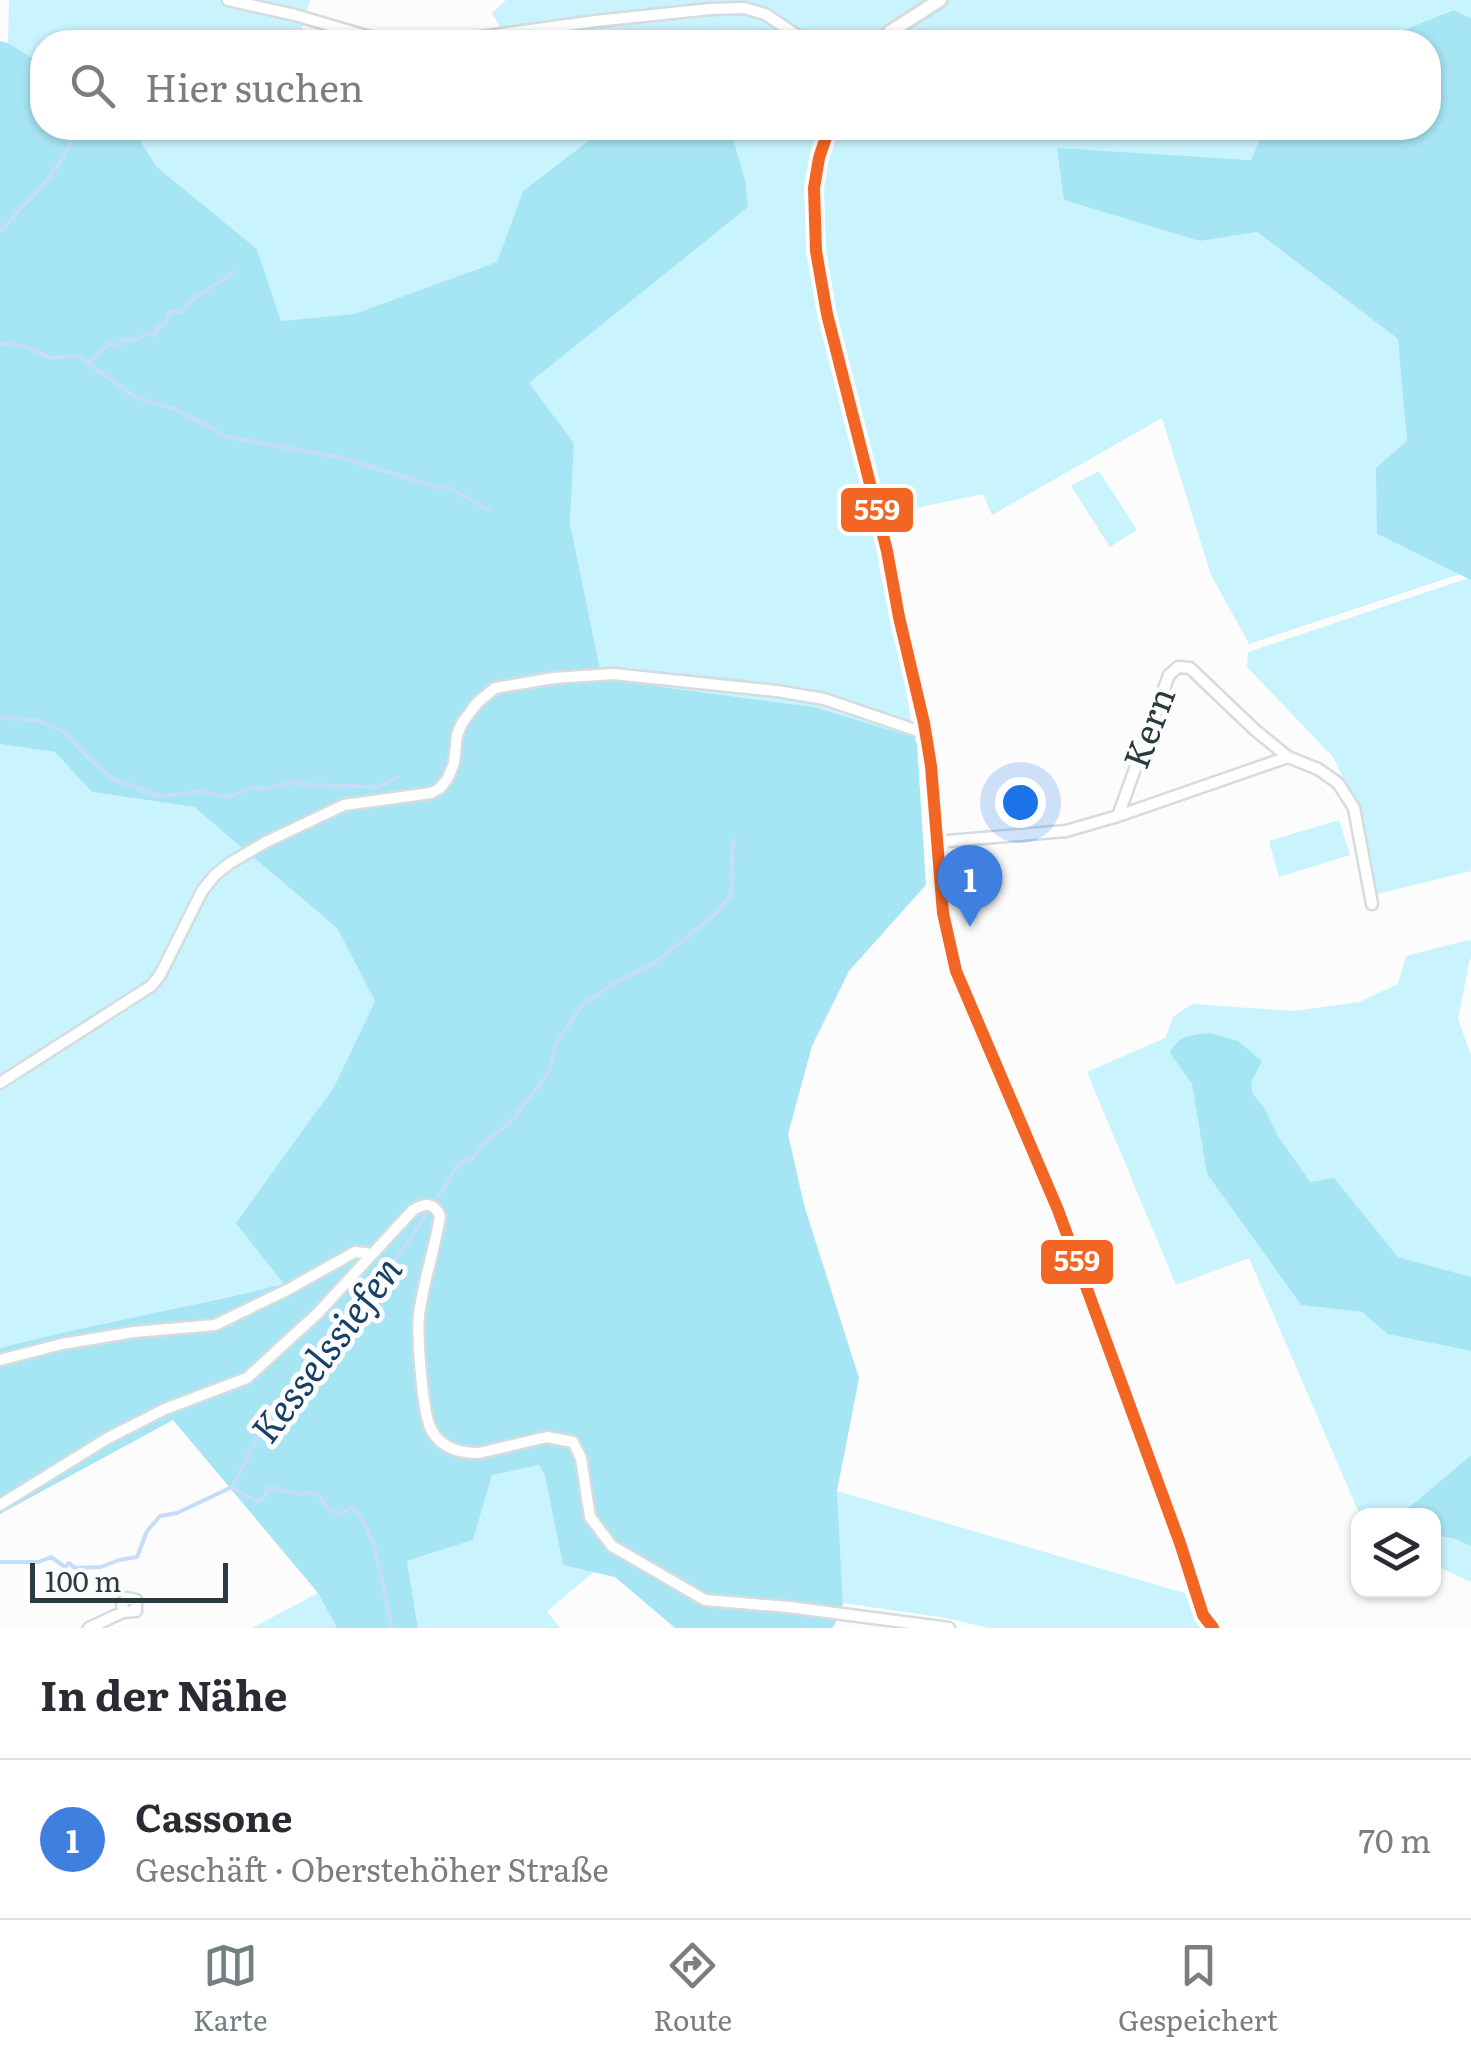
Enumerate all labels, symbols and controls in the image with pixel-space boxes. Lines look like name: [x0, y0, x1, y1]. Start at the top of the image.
search box: [30, 30, 1441, 140]
text: Hier suchen: [145, 57, 364, 114]
icon: search: [65, 58, 120, 113]
line badge: 559: [839, 486, 915, 534]
text: 559: [854, 487, 900, 529]
street label: Kern: [1108, 679, 1186, 775]
your location: [995, 777, 1046, 828]
pin: 1: [938, 844, 1002, 927]
line badge: 559: [1039, 1238, 1115, 1286]
text: 559: [1054, 1238, 1100, 1280]
water label: Kesselssiefen: [235, 1242, 414, 1453]
map controls: [1351, 1508, 1441, 1598]
button: layers: [1351, 1508, 1441, 1598]
scale bar: [30, 1558, 228, 1602]
text: 100 m: [45, 1559, 122, 1601]
text: In der Nähe: [40, 1662, 288, 1724]
text: Cassone: [135, 1787, 293, 1844]
text: 1: [66, 1815, 79, 1863]
text: 70 m: [1359, 1815, 1431, 1863]
text: Geschäft · Oberstehöher Straße: [135, 1844, 609, 1892]
tab: Karte: [193, 1938, 268, 2040]
tab: Route: [654, 1938, 732, 2040]
tab: Gespeichert: [1118, 1938, 1278, 2040]

